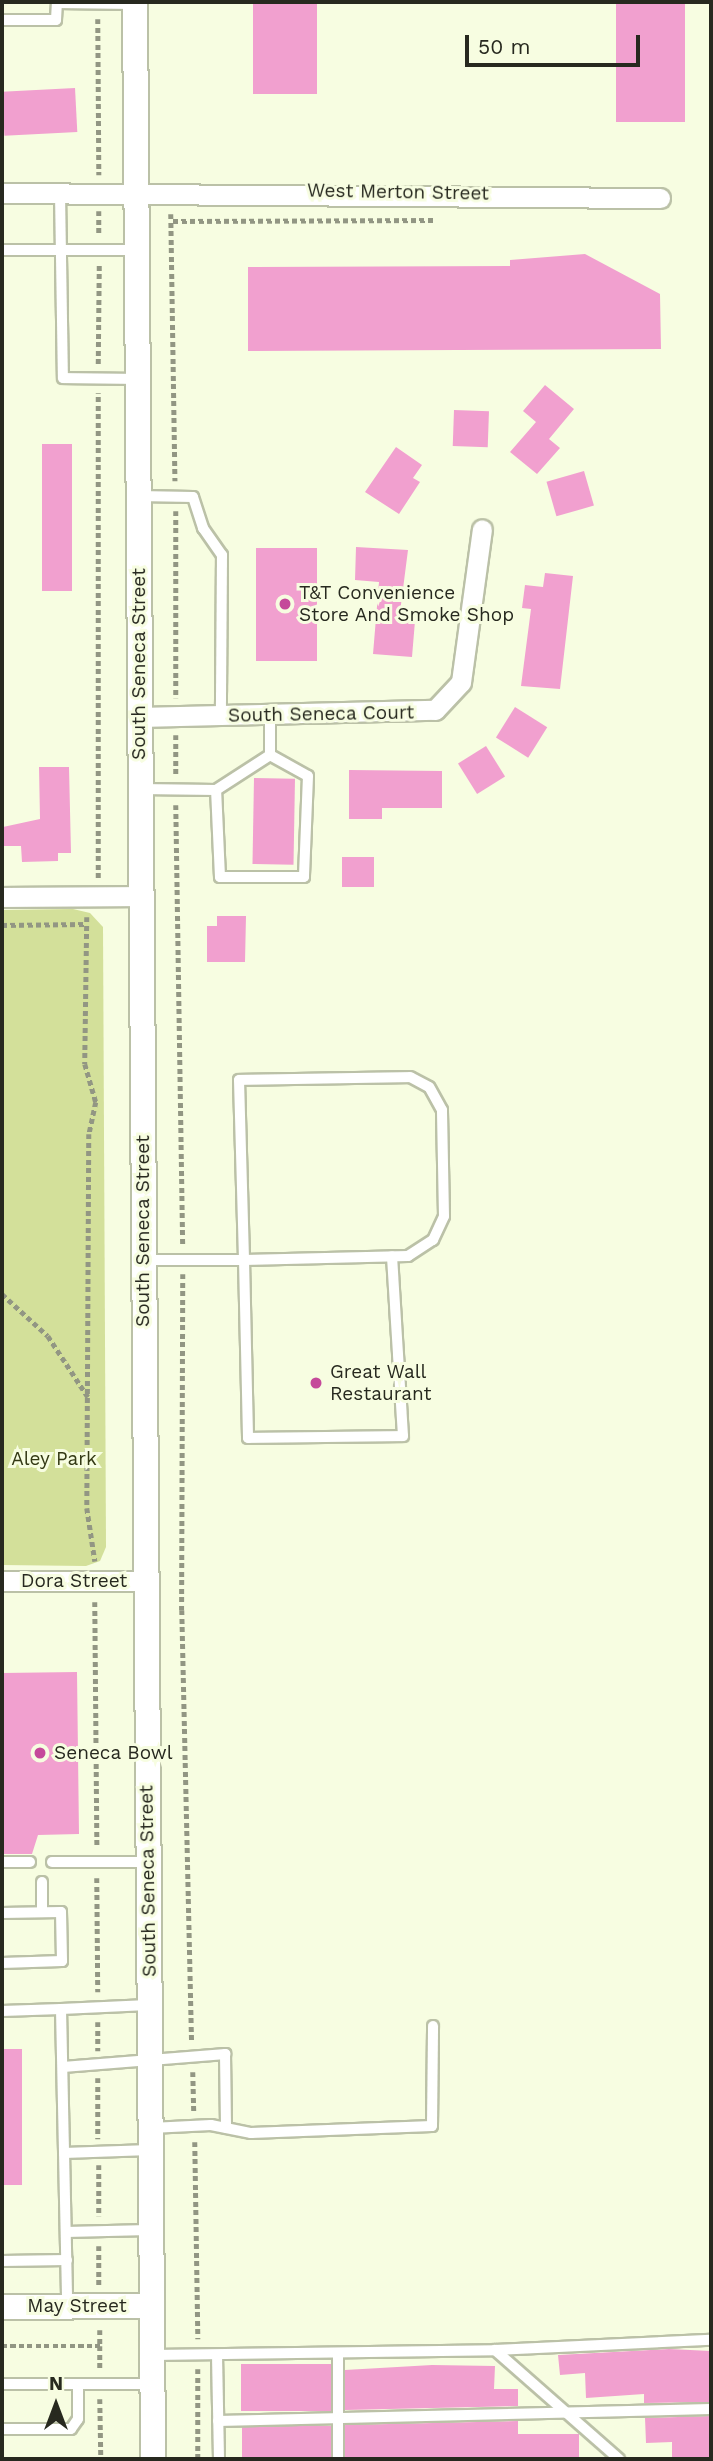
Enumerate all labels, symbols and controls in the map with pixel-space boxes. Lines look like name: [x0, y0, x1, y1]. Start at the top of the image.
scale bar: [468, 21, 643, 65]
text: 50 m: [478, 34, 530, 59]
street label: West Merton Street: [307, 179, 489, 205]
street label: South Seneca Street: [128, 568, 150, 760]
place label: T&T Convenience Store And Smoke Shop: [299, 582, 515, 626]
marker: T&T Convenience Store And Smoke Shop: [277, 596, 293, 612]
street label: South Seneca Court: [228, 701, 414, 727]
street label: South Seneca Street: [132, 1135, 154, 1327]
place label: Great Wall Restaurant: [330, 1361, 432, 1405]
marker: Great Wall Restaurant: [308, 1375, 324, 1391]
park label: Aley Park: [11, 1448, 97, 1470]
street label: Dora Street: [20, 1570, 128, 1592]
place label: Seneca Bowl: [54, 1742, 173, 1764]
marker: Seneca Bowl: [32, 1745, 48, 1761]
street label: South Seneca Street: [135, 1785, 161, 1977]
street label: May Street: [27, 2295, 127, 2317]
north arrow: [21, 2370, 91, 2440]
text: N: [49, 2372, 63, 2395]

